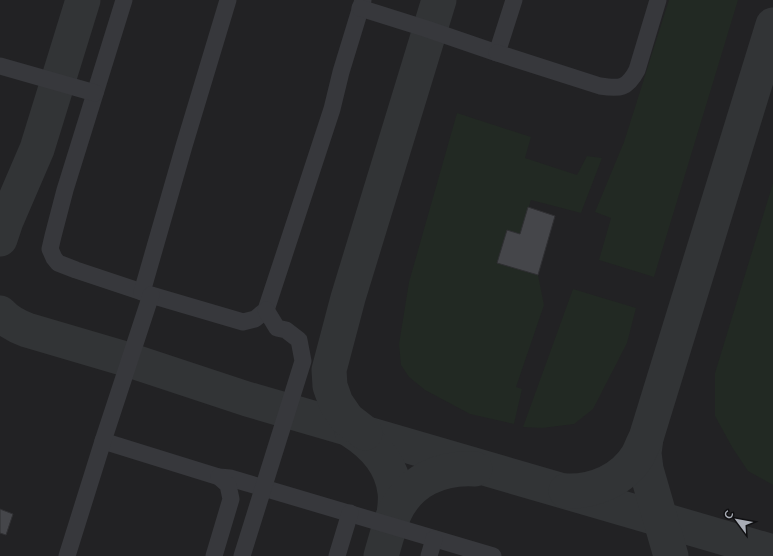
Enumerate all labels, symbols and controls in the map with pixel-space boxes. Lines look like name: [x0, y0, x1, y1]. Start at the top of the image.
north arrow: [717, 500, 757, 540]
text: С: [721, 507, 736, 521]

